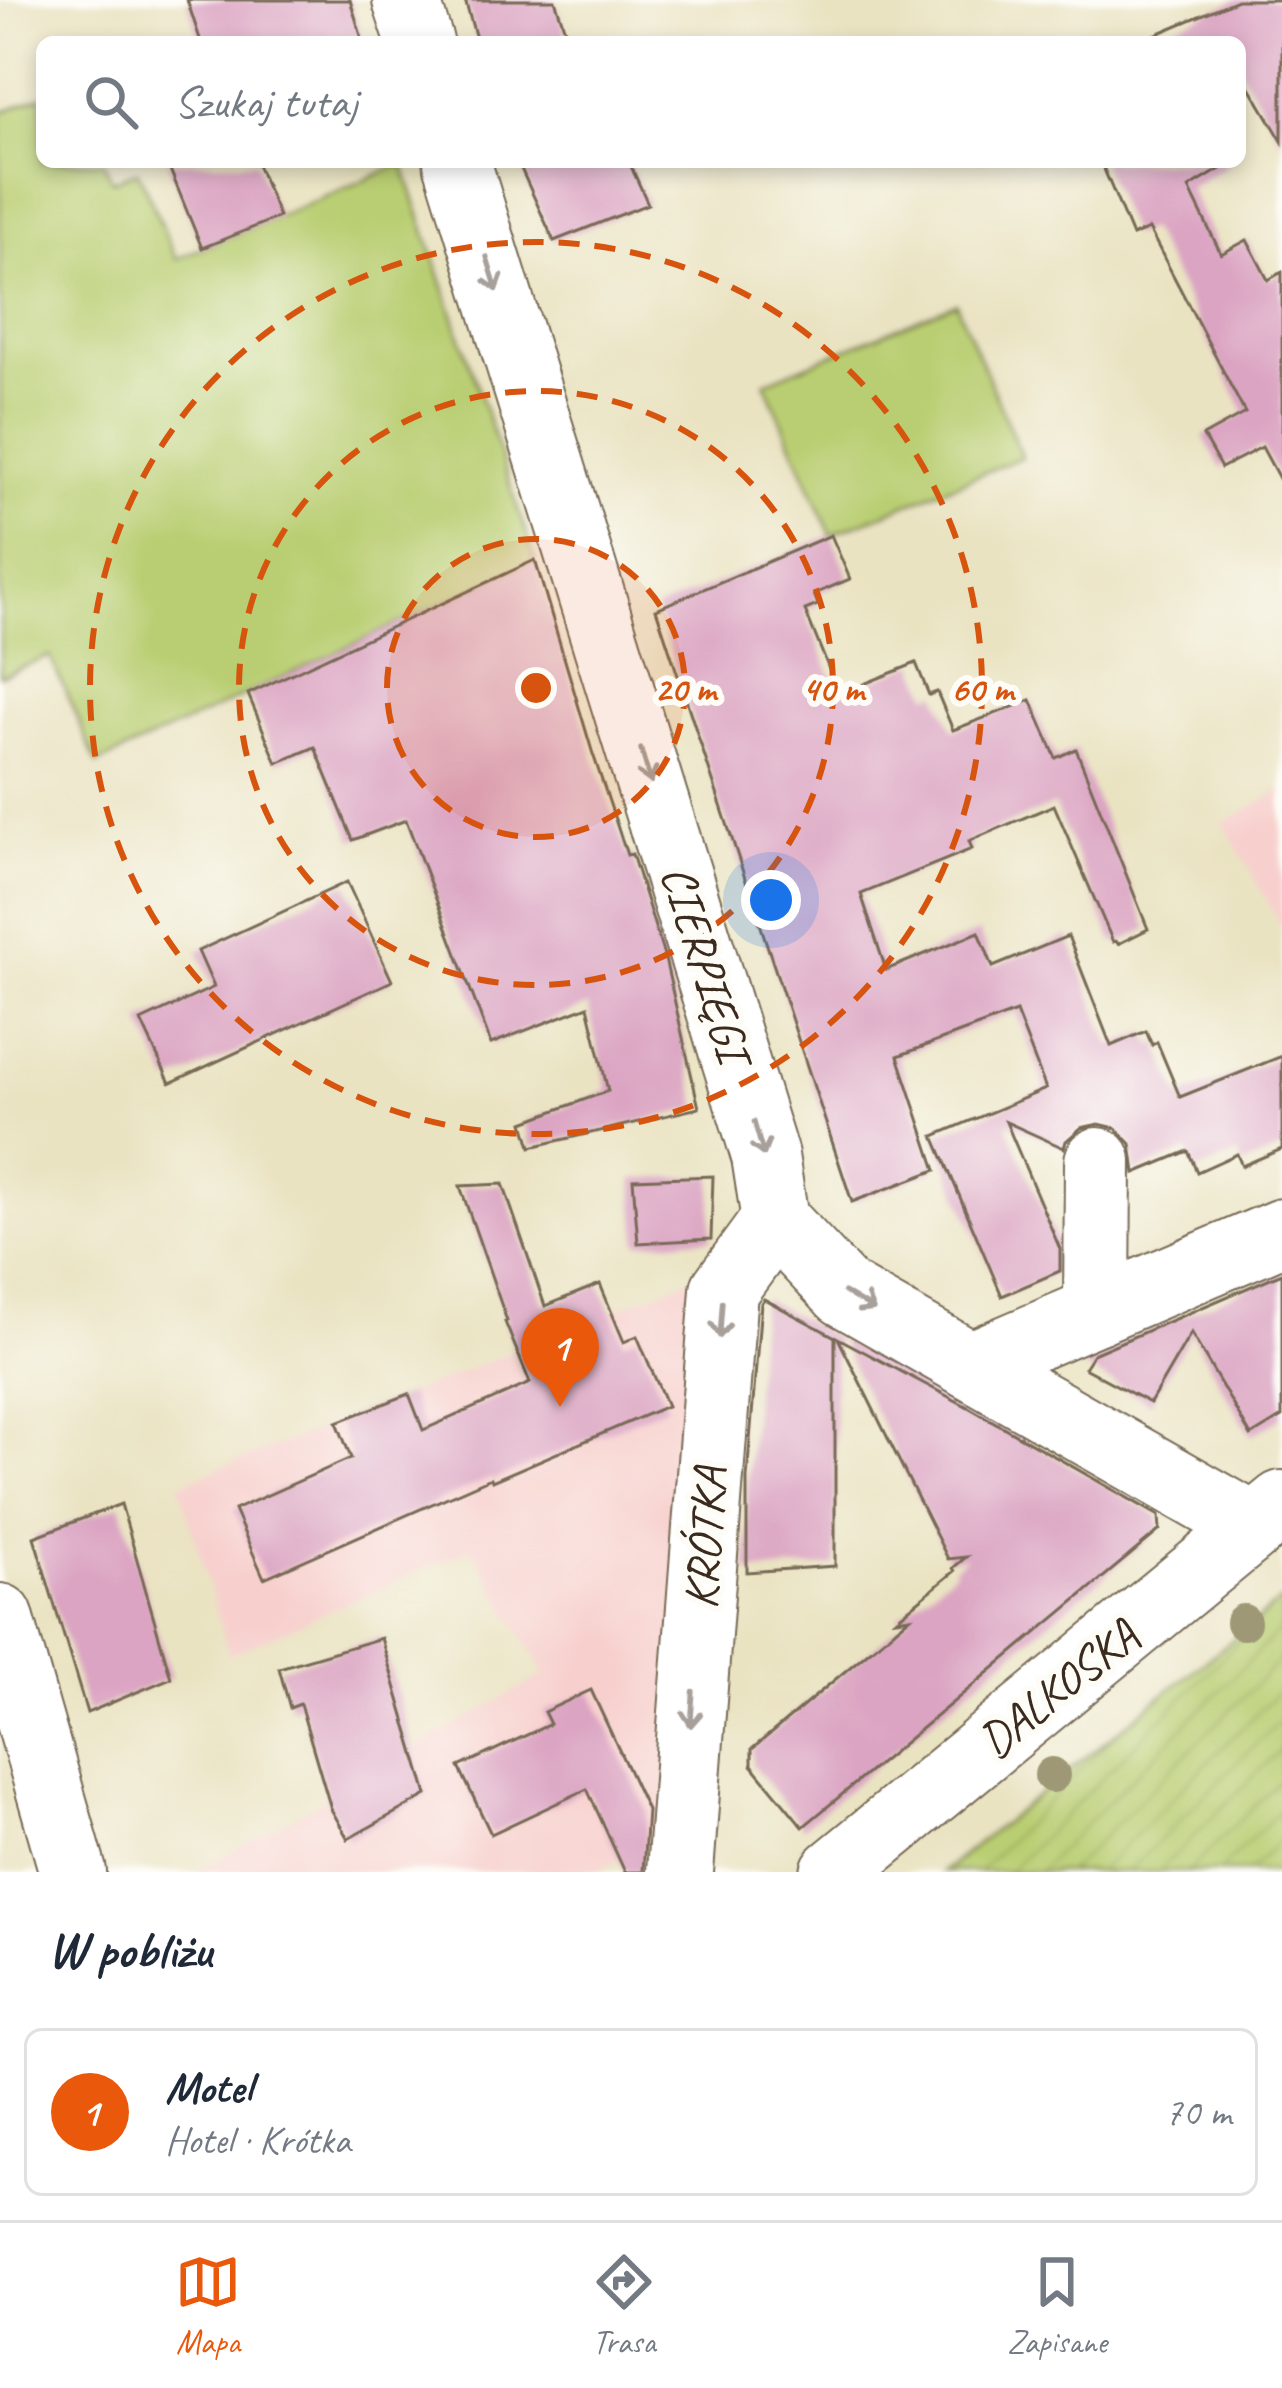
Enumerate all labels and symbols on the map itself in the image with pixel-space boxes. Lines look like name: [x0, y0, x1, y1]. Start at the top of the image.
one-way arrow: [483, 254, 505, 292]
text: 20 m: [654, 666, 719, 712]
text: 40 m: [802, 666, 867, 712]
text: 60 m: [951, 666, 1017, 712]
centre of rings: [515, 667, 557, 709]
one-way arrow: [636, 746, 658, 784]
street label: CIERPIĘGI: [648, 858, 767, 1078]
your location: [741, 870, 801, 930]
one-way arrow: [750, 1119, 772, 1157]
one-way arrow: [841, 1289, 876, 1313]
one-way arrow: [710, 1300, 733, 1339]
pin: 1: [521, 1308, 599, 1407]
street label: KRÓTKA: [670, 1463, 740, 1611]
street label: DALKOSKA: [966, 1605, 1151, 1770]
one-way arrow: [681, 1689, 704, 1728]

